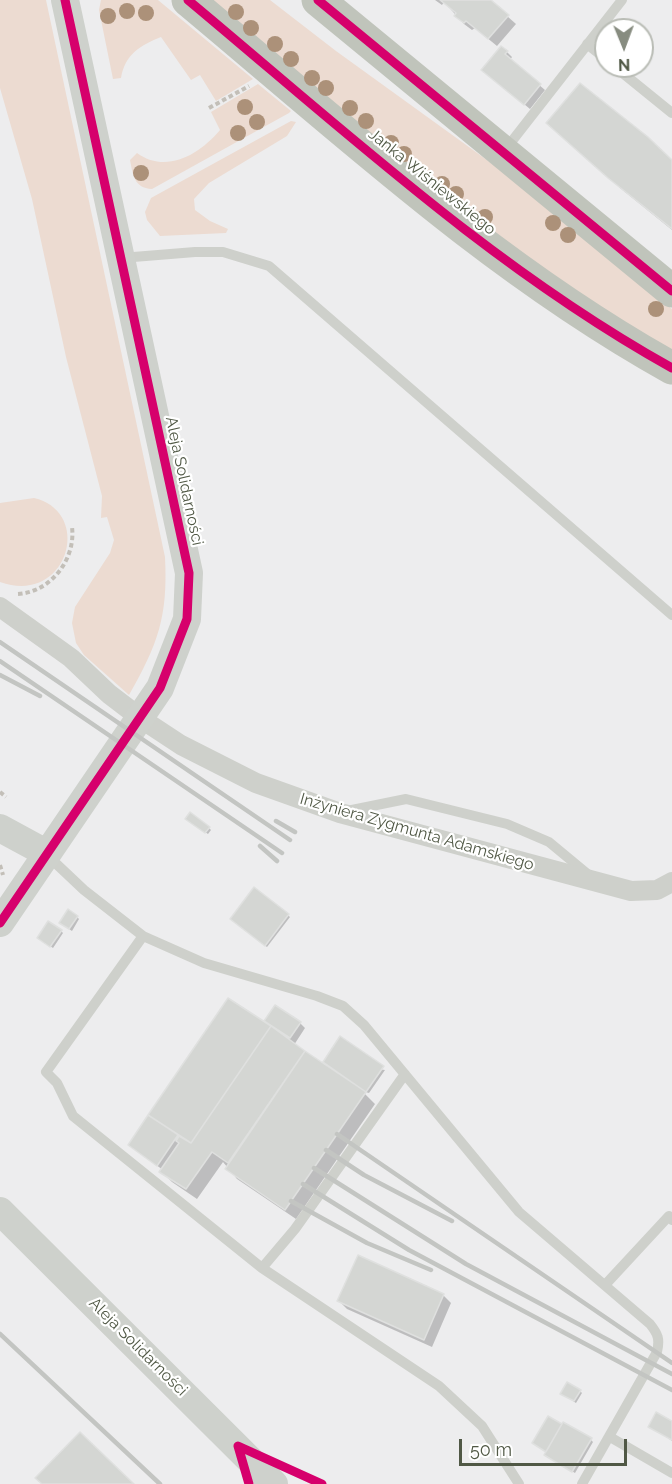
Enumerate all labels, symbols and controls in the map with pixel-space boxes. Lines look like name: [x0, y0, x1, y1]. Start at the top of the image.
north arrow: [594, 18, 654, 78]
text: N: [618, 55, 631, 74]
street label: Janka Wiśniewskiego: [365, 125, 499, 239]
street label: Aleja Solidarności: [161, 415, 207, 547]
street label: Inżyniera Zygmunta Adamskiego: [298, 789, 536, 875]
street label: Aleja Solidarności: [85, 1294, 191, 1400]
scale bar: [462, 1427, 630, 1465]
text: 50 m: [470, 1439, 512, 1460]

